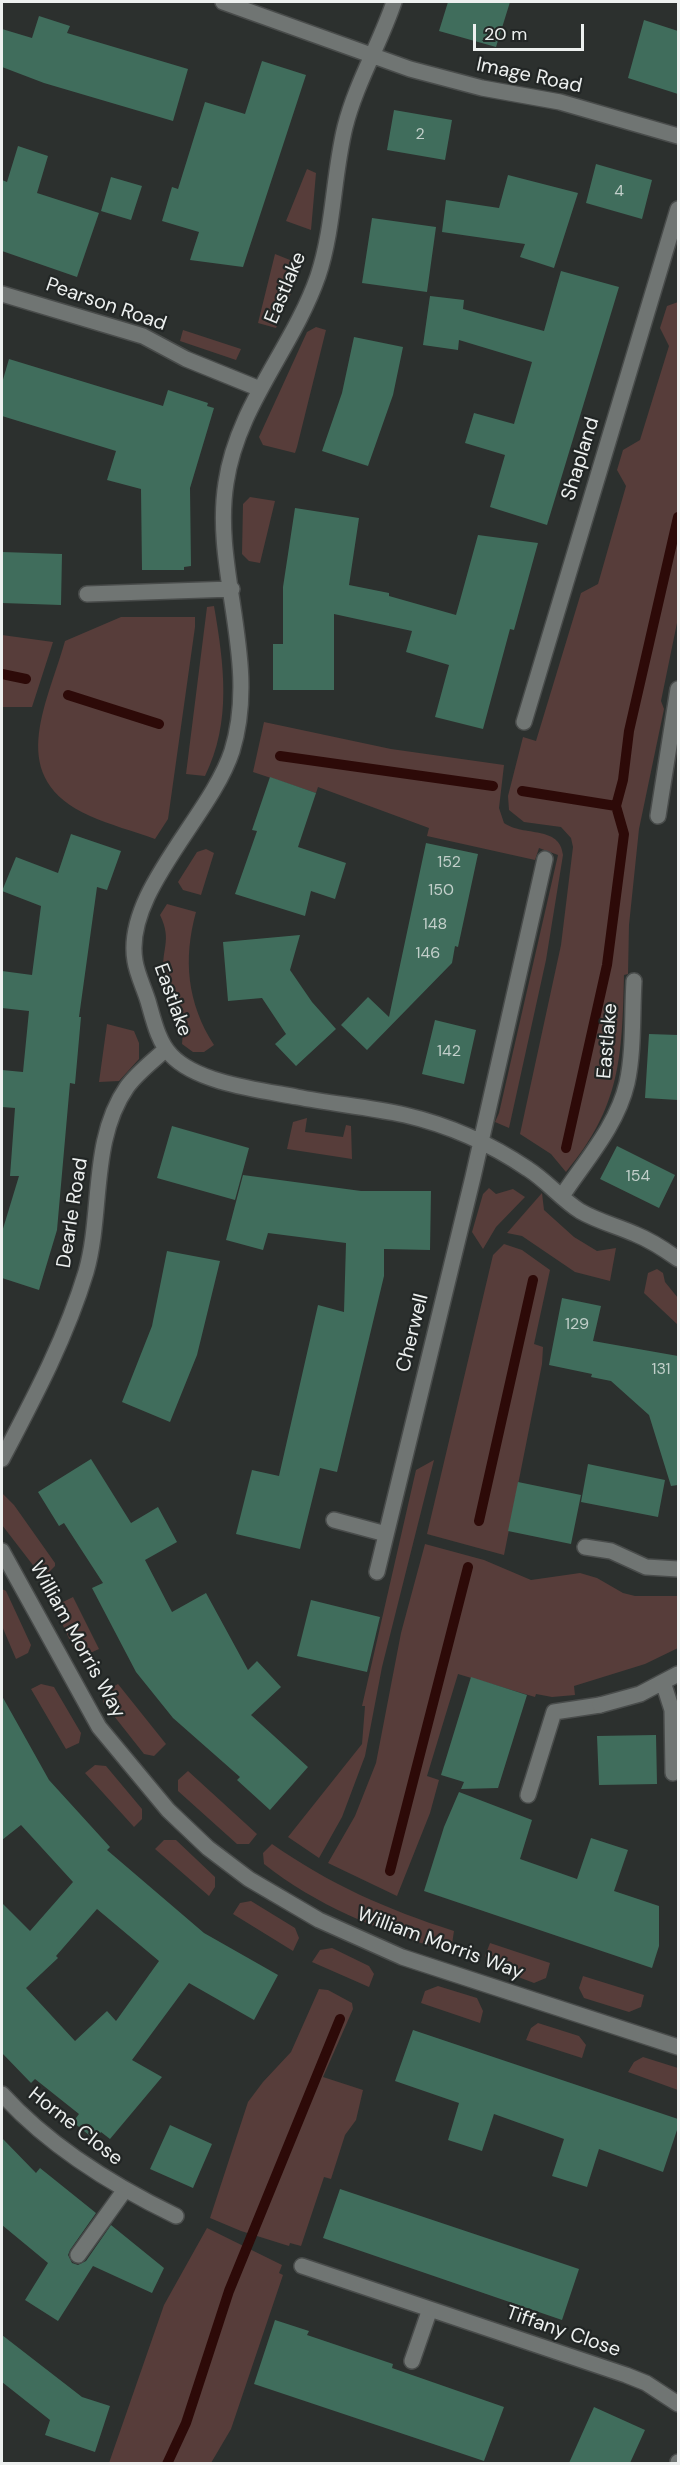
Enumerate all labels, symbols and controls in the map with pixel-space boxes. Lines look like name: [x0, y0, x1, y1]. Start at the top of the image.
scale bar: [476, 12, 587, 50]
text: 20 m: [484, 22, 527, 46]
street label: Image Road: [474, 53, 584, 99]
house number: 2: [415, 125, 425, 145]
house number: 4: [614, 182, 624, 202]
street label: Eastlake: [260, 248, 312, 328]
street label: Pearson Road: [43, 273, 169, 337]
street label: Shapland: [557, 414, 605, 504]
house number: 152: [437, 853, 461, 873]
house number: 150: [428, 881, 454, 901]
house number: 148: [423, 915, 447, 935]
house number: 146: [416, 944, 440, 964]
street label: Eastlake: [148, 960, 196, 1040]
street label: Eastlake: [593, 1002, 623, 1080]
house number: 142: [437, 1042, 461, 1062]
street label: Dearle Road: [52, 1156, 94, 1270]
house number: 154: [626, 1167, 650, 1187]
street label: Cherwell: [392, 1291, 434, 1375]
house number: 129: [565, 1315, 589, 1335]
house number: 131: [651, 1360, 671, 1380]
street label: William Morris Way: [24, 1557, 130, 1723]
street label: William Morris Way: [353, 1903, 527, 1985]
street label: Horne Close: [23, 2083, 127, 2171]
street label: Tiffany Close: [502, 2301, 624, 2363]

